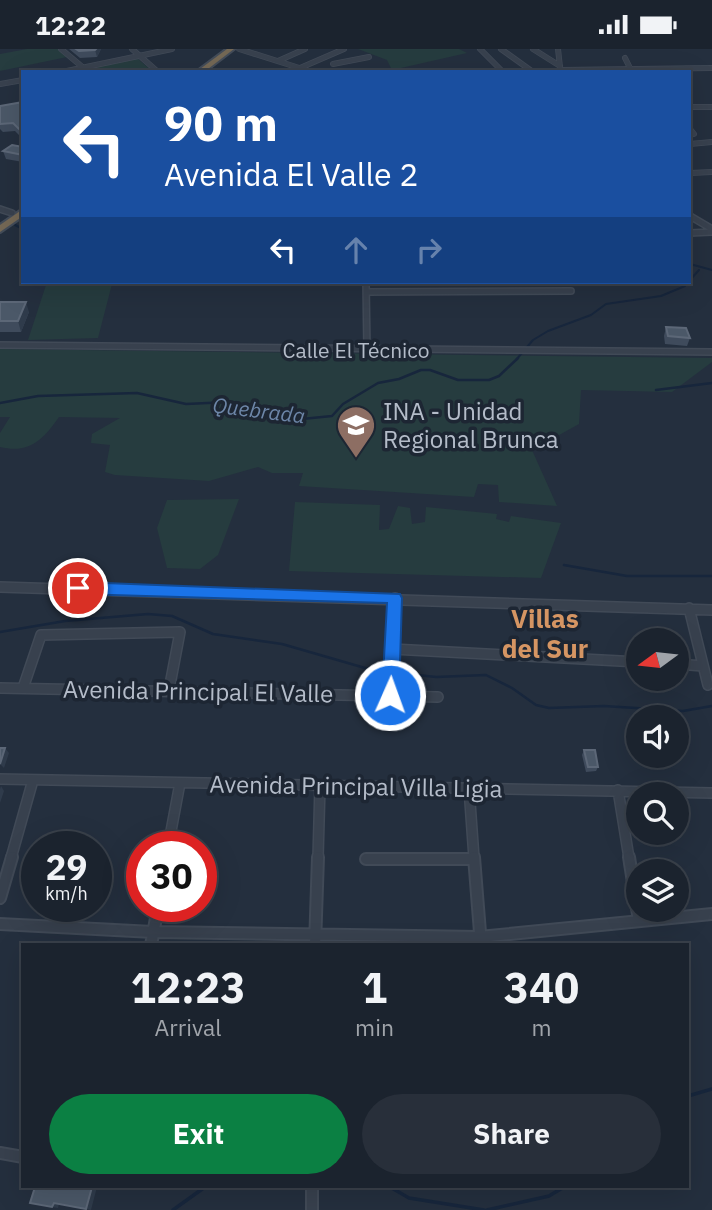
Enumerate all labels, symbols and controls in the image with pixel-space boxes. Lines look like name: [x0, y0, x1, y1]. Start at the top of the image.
text: 12:22: [35, 8, 106, 42]
text: 90 m: [164, 91, 278, 154]
icon: left: [49, 98, 140, 189]
text: Avenida El Valle 2: [164, 153, 418, 195]
icon: left: [264, 231, 302, 269]
icon: ahead: [337, 231, 375, 269]
icon: right: [410, 231, 448, 269]
street label: Calle El Técnico: [282, 336, 430, 364]
water label: Quebrada: [211, 390, 307, 430]
place label: INA - Unidad Regional Brunca: [383, 395, 559, 455]
school or university icon: INA - Unidad Regional Brunca: [335, 404, 377, 459]
pin: [48, 558, 108, 618]
icon: arrive: [59, 569, 97, 607]
district label: Villas del Sur: [502, 601, 588, 665]
north arrow: [626, 628, 690, 691]
map controls: [626, 628, 689, 922]
position arrow: [353, 658, 427, 732]
street label: Avenida Principal El Valle: [62, 673, 334, 709]
button: sound: [626, 705, 689, 768]
street label: Avenida Principal Villa Ligia: [209, 767, 503, 805]
button: search: [626, 782, 689, 845]
speed limit sign: 30: [126, 831, 217, 922]
text: 29: [45, 844, 88, 890]
button: layers: [626, 859, 689, 922]
text: km/h: [45, 882, 88, 905]
text: 12:23: [131, 960, 245, 1015]
text: 1: [362, 960, 387, 1015]
text: 340: [504, 960, 579, 1015]
text: Arrival: [155, 1012, 222, 1042]
text: min: [355, 1012, 394, 1042]
text: m: [531, 1012, 552, 1042]
button: Exit: [49, 1094, 348, 1174]
button: Share: [362, 1094, 661, 1174]

